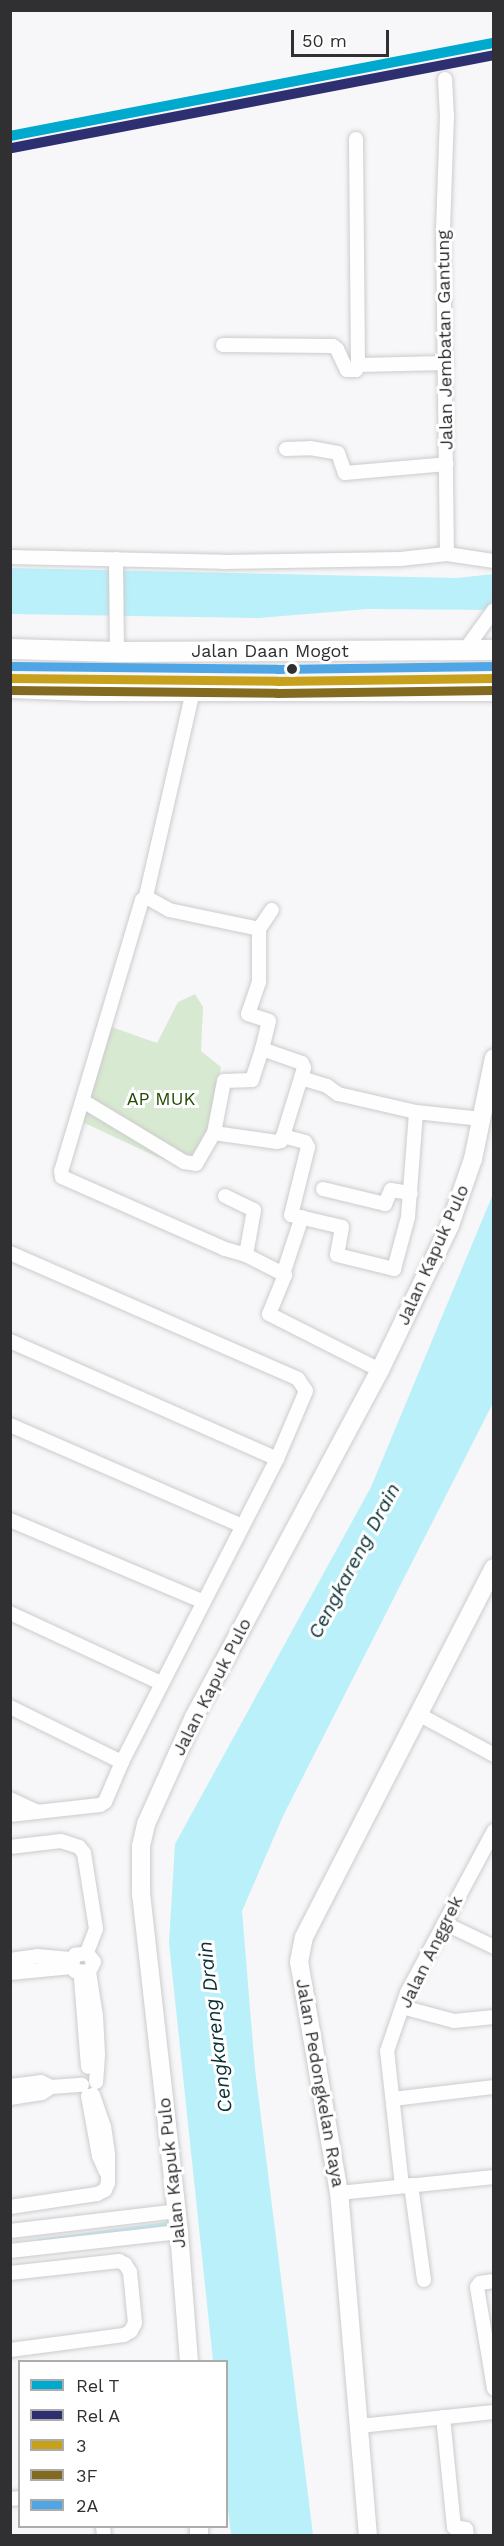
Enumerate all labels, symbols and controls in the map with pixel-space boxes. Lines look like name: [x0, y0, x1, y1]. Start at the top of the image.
scale bar: [294, 18, 392, 56]
text: 50 m: [302, 30, 347, 51]
street label: Jalan Jembatan Gantung: [432, 230, 458, 450]
street label: Jalan Daan Mogot: [191, 640, 349, 662]
unlabelled marker: [286, 663, 298, 675]
park label: AP MUK: [127, 1088, 195, 1110]
street label: Jalan Kapuk Pulo: [392, 1181, 474, 1329]
water label: Cengkareng Drain: [303, 1479, 405, 1643]
street label: Jalan Kapuk Pulo: [168, 1614, 256, 1760]
street label: Jalan Anggrek: [394, 1892, 468, 2012]
water label: Cengkareng Drain: [193, 1940, 237, 2114]
street label: Jalan Pedongkelan Raya: [291, 1977, 349, 2189]
street label: Jalan Kapuk Pulo: [153, 2096, 191, 2250]
legend: [18, 2360, 228, 2528]
text: Rel T: [76, 2375, 119, 2396]
text: Rel A: [76, 2405, 120, 2426]
text: 3: [76, 2435, 87, 2456]
text: 3F: [76, 2465, 97, 2486]
text: 2A: [76, 2495, 98, 2516]

